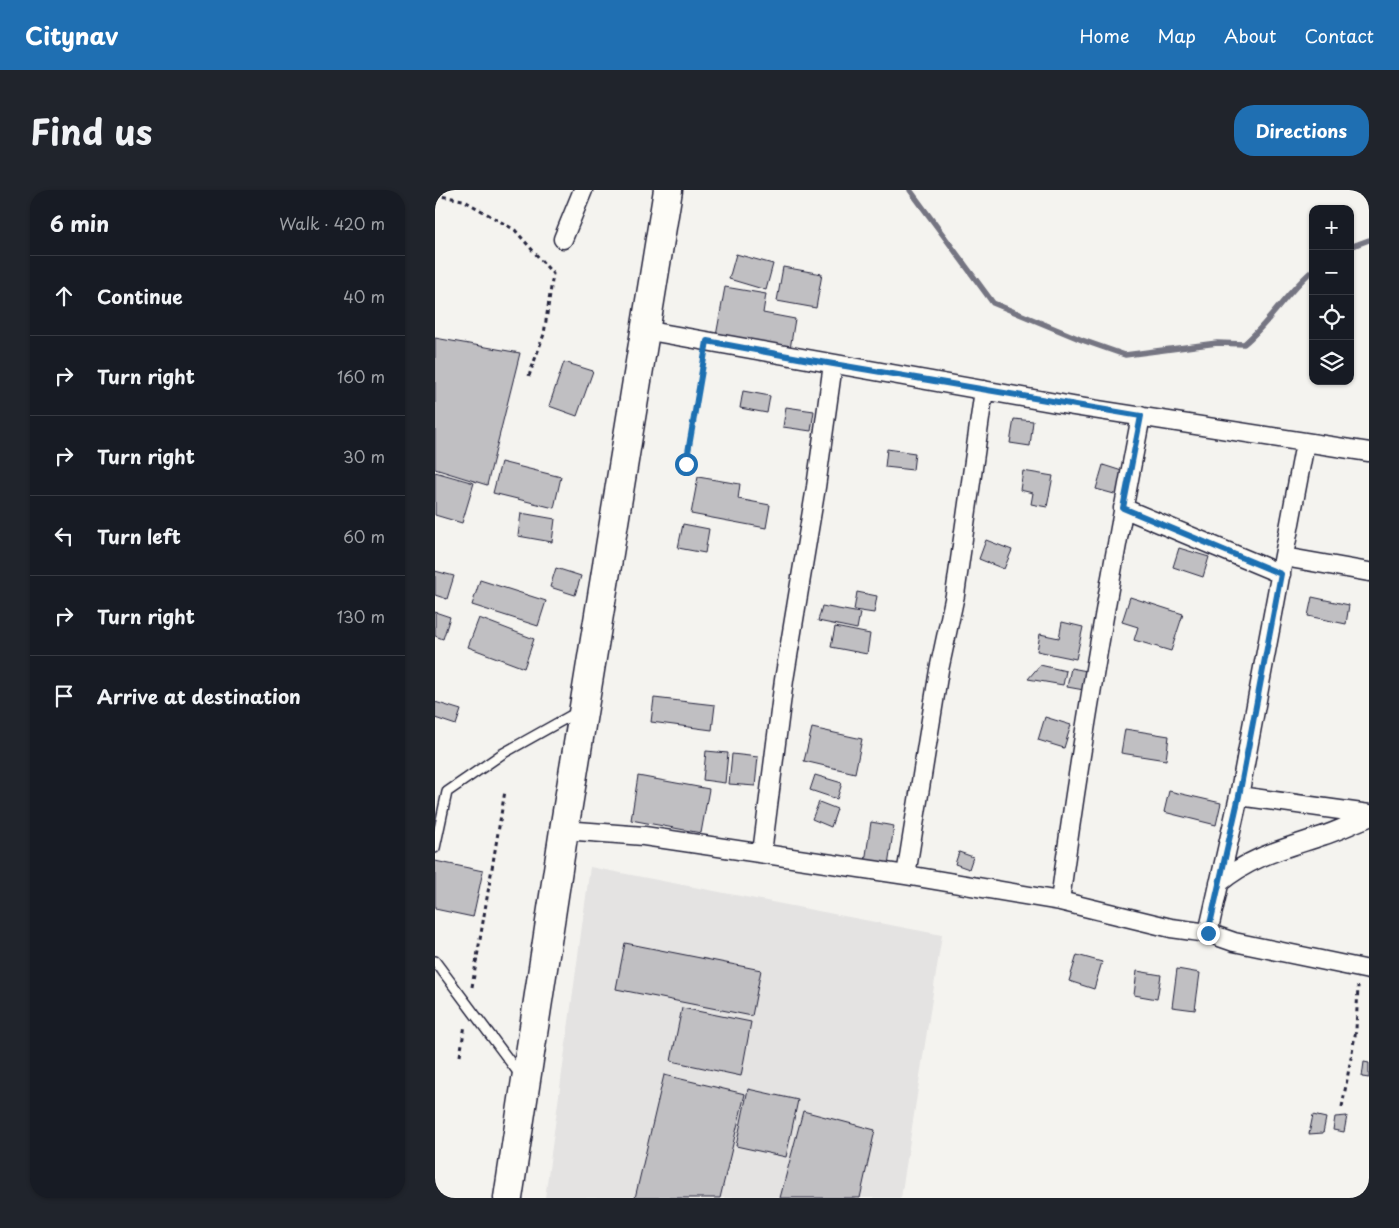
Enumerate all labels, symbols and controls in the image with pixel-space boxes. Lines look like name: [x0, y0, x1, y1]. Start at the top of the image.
text: Citynav: [25, 17, 118, 53]
text: Home: [1079, 22, 1129, 49]
text: Map: [1157, 22, 1196, 49]
text: About: [1224, 22, 1276, 49]
text: Contact: [1304, 22, 1374, 49]
text: Find us: [30, 104, 152, 157]
button: Directions: [1234, 105, 1369, 156]
map controls: [1309, 205, 1354, 385]
button: +: [1309, 205, 1354, 250]
text: 6 min: [50, 207, 109, 239]
text: Walk · 420 m: [279, 211, 385, 235]
button: −: [1309, 250, 1354, 295]
icon: ahead: [50, 282, 78, 310]
text: Continue: [97, 282, 183, 310]
text: 40 m: [343, 284, 385, 308]
button: locate: [1309, 295, 1354, 340]
button: layers: [1309, 340, 1354, 385]
icon: right: [50, 362, 78, 390]
text: Turn right: [97, 362, 195, 390]
text: 160 m: [337, 364, 385, 388]
icon: right: [50, 442, 78, 470]
text: Turn right: [97, 442, 195, 470]
text: 30 m: [343, 444, 385, 468]
route start: [675, 453, 698, 476]
icon: left: [50, 522, 78, 550]
text: Turn left: [97, 522, 181, 550]
text: 60 m: [343, 524, 385, 548]
icon: right: [50, 602, 78, 630]
text: Turn right: [97, 602, 195, 630]
text: 130 m: [337, 604, 385, 628]
icon: arrive: [50, 682, 78, 710]
text: Arrive at destination: [97, 682, 301, 710]
route end: [1197, 922, 1220, 945]

